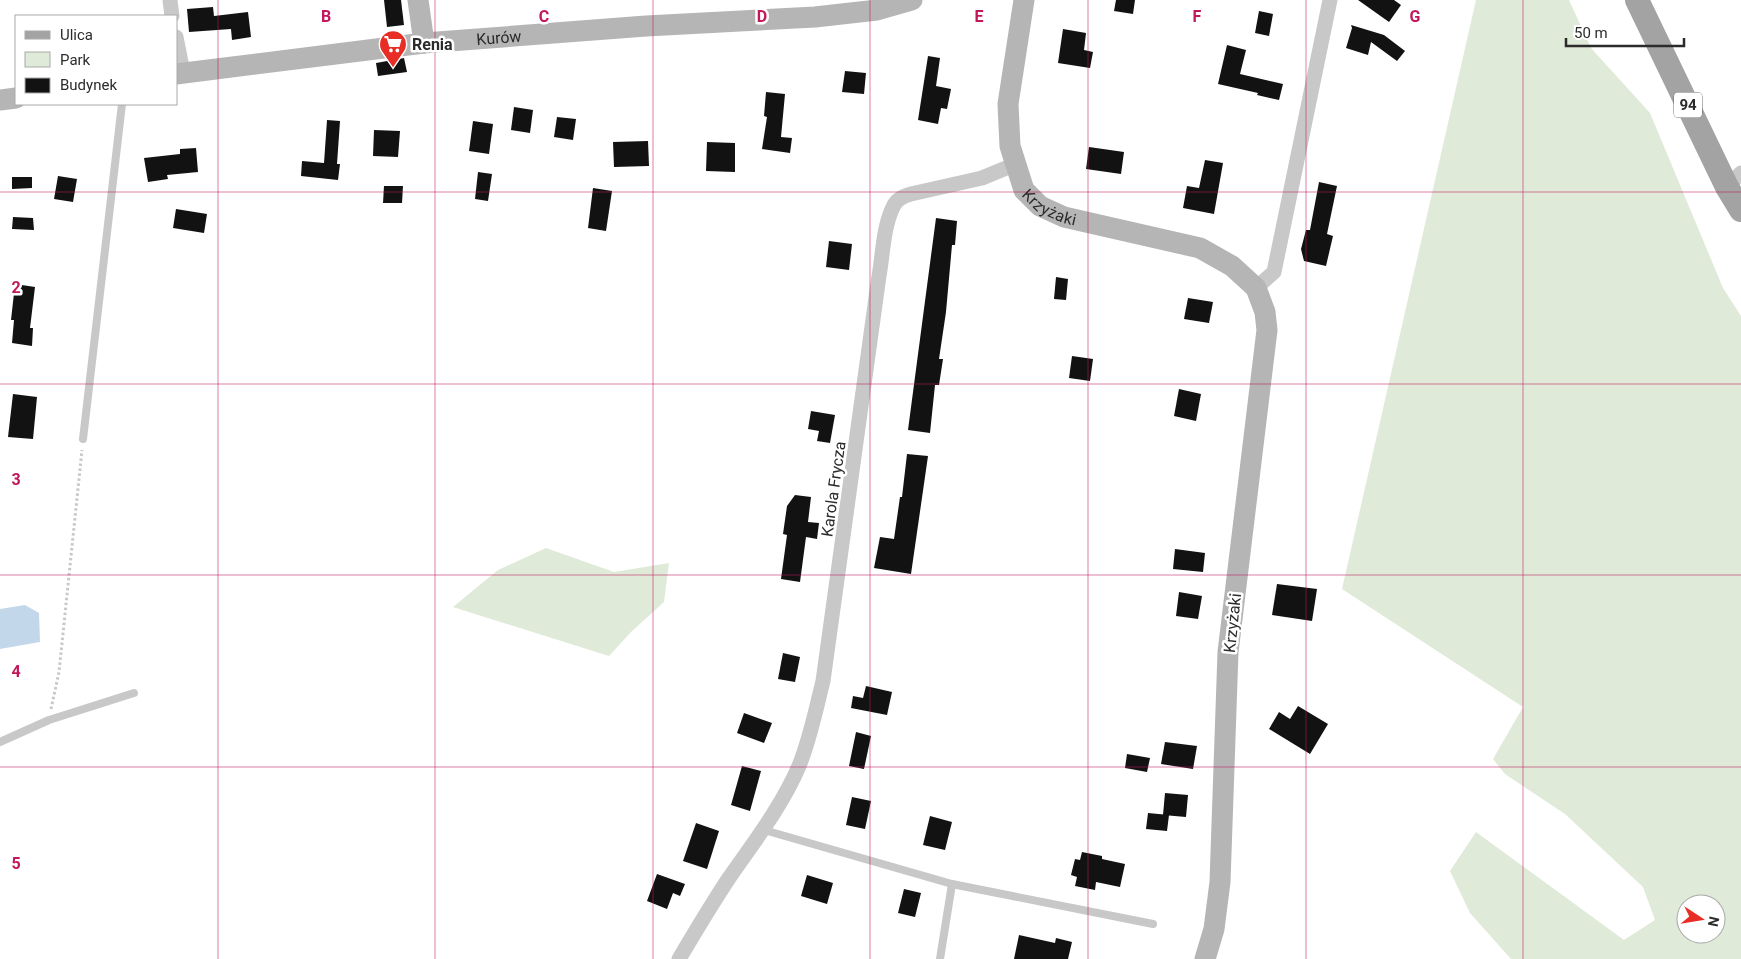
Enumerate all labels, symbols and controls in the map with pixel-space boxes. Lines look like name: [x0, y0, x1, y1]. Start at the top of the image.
text: B: [321, 7, 331, 26]
text: C: [539, 7, 549, 26]
text: D: [757, 7, 767, 26]
text: E: [975, 7, 984, 26]
text: F: [1193, 7, 1202, 26]
text: G: [1410, 7, 1421, 26]
legend: [15, 15, 178, 105]
scale bar: [1566, 15, 1684, 47]
text: 50 m: [1574, 24, 1608, 42]
text: Ulica: [60, 26, 93, 44]
street label: Kurów: [476, 27, 522, 49]
supermarket icon: Renia: [378, 29, 408, 68]
place label: Renia: [412, 35, 453, 54]
text: Park: [60, 51, 91, 69]
text: Budynek: [60, 76, 117, 94]
road number: 94: [1674, 92, 1702, 118]
street label: Krzyżaki: [1018, 185, 1078, 229]
text: 2: [11, 278, 21, 297]
street label: Karola Frycza: [817, 440, 850, 538]
text: 3: [11, 470, 21, 489]
street label: Krzyżaki: [1220, 592, 1245, 654]
text: 4: [11, 662, 21, 681]
text: 5: [11, 854, 21, 873]
north arrow: [1676, 894, 1726, 944]
text: N: [1705, 915, 1723, 928]

